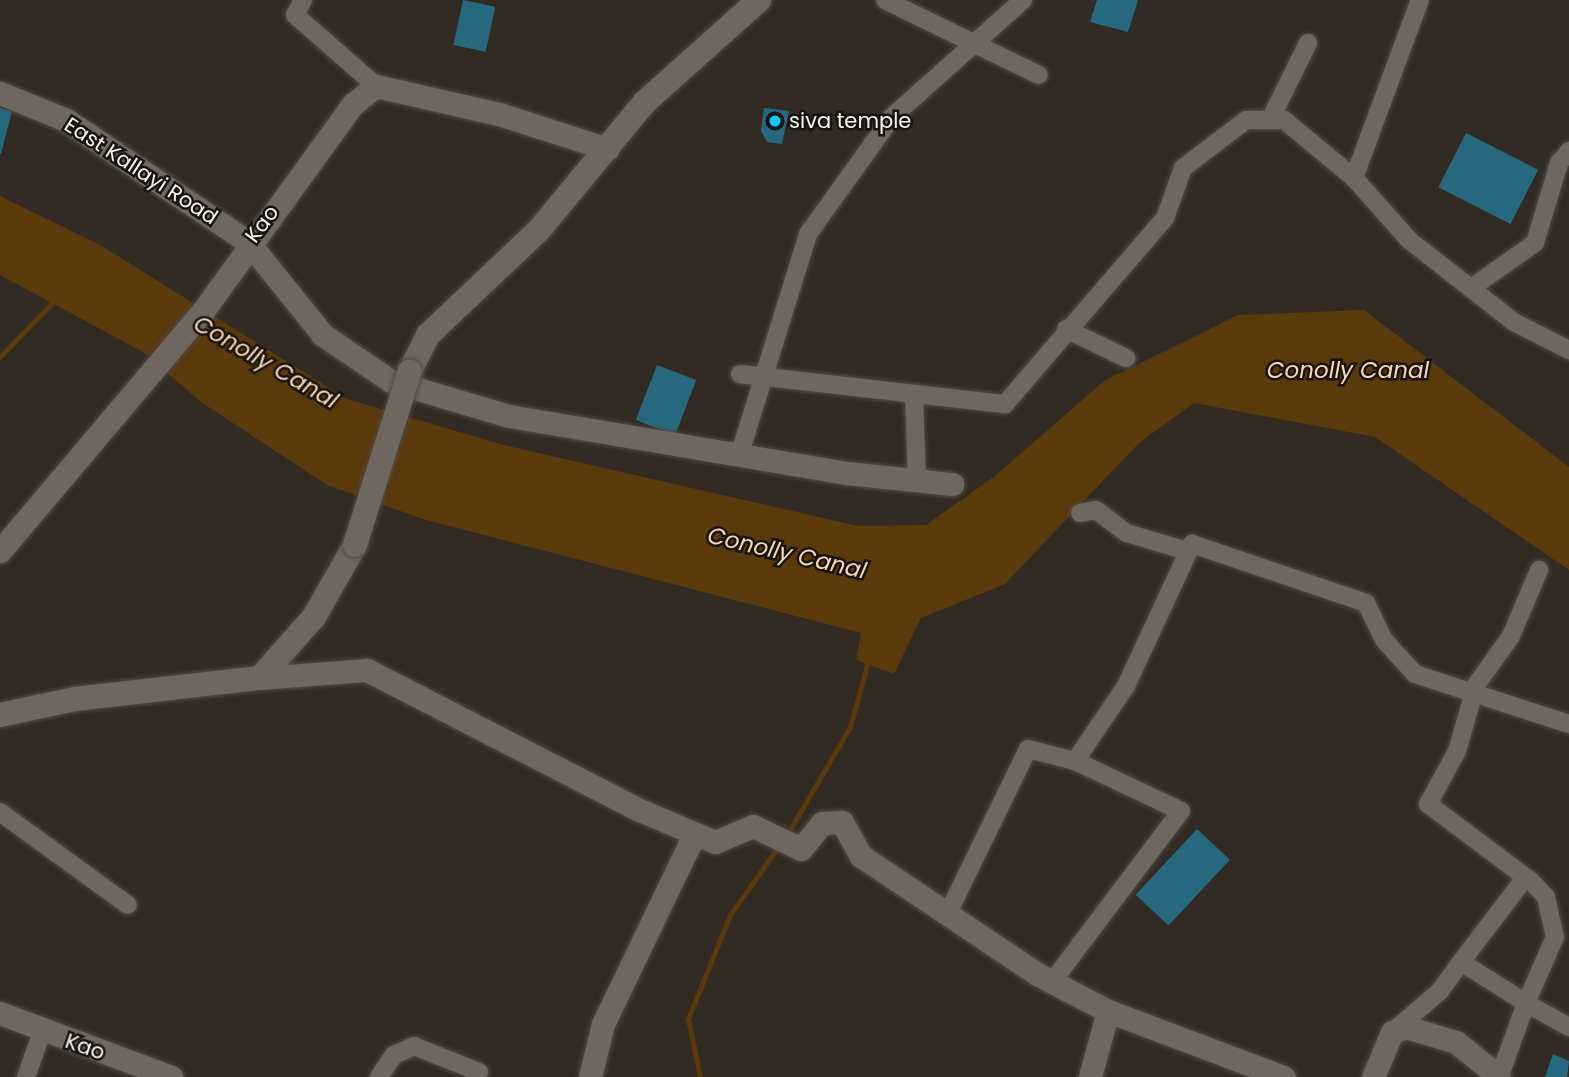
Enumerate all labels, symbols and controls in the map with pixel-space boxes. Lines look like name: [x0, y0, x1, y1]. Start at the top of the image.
place label: siva temple: [789, 108, 911, 134]
street label: East Kallayi Road: [60, 112, 222, 230]
marker: siva temple: [767, 113, 783, 129]
street label: Kao: [240, 200, 284, 248]
water label: Conolly Canal: [189, 309, 343, 415]
water label: Conolly Canal: [1267, 356, 1429, 384]
water label: Conolly Canal: [705, 521, 869, 585]
street label: Kao: [62, 1029, 108, 1065]

